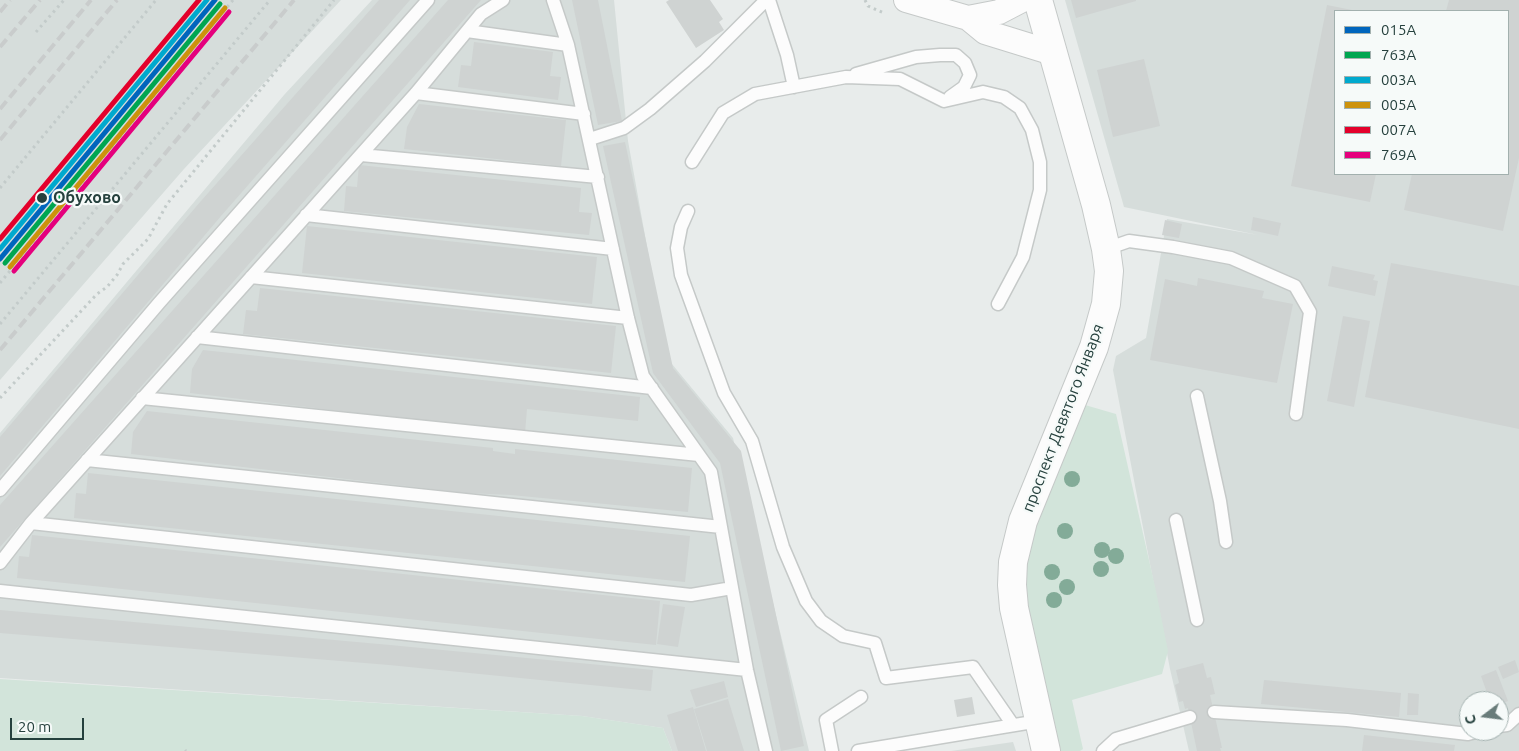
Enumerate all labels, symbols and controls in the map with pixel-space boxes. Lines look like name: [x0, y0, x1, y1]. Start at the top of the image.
legend: [1334, 10, 1509, 175]
text: 015А: [1381, 21, 1416, 38]
text: 763А: [1381, 46, 1416, 63]
text: 003А: [1381, 71, 1416, 88]
text: 005А: [1381, 96, 1416, 113]
text: 007А: [1381, 121, 1416, 138]
text: 769А: [1381, 146, 1416, 163]
place label: Обухово: [53, 188, 121, 208]
marker: Обухово: [35, 191, 49, 205]
street label: проспект Девятого Января: [1018, 321, 1108, 515]
north arrow: [1459, 691, 1509, 741]
scale bar: [12, 708, 86, 740]
text: С: [1462, 713, 1479, 726]
text: 20 m: [18, 718, 51, 735]

